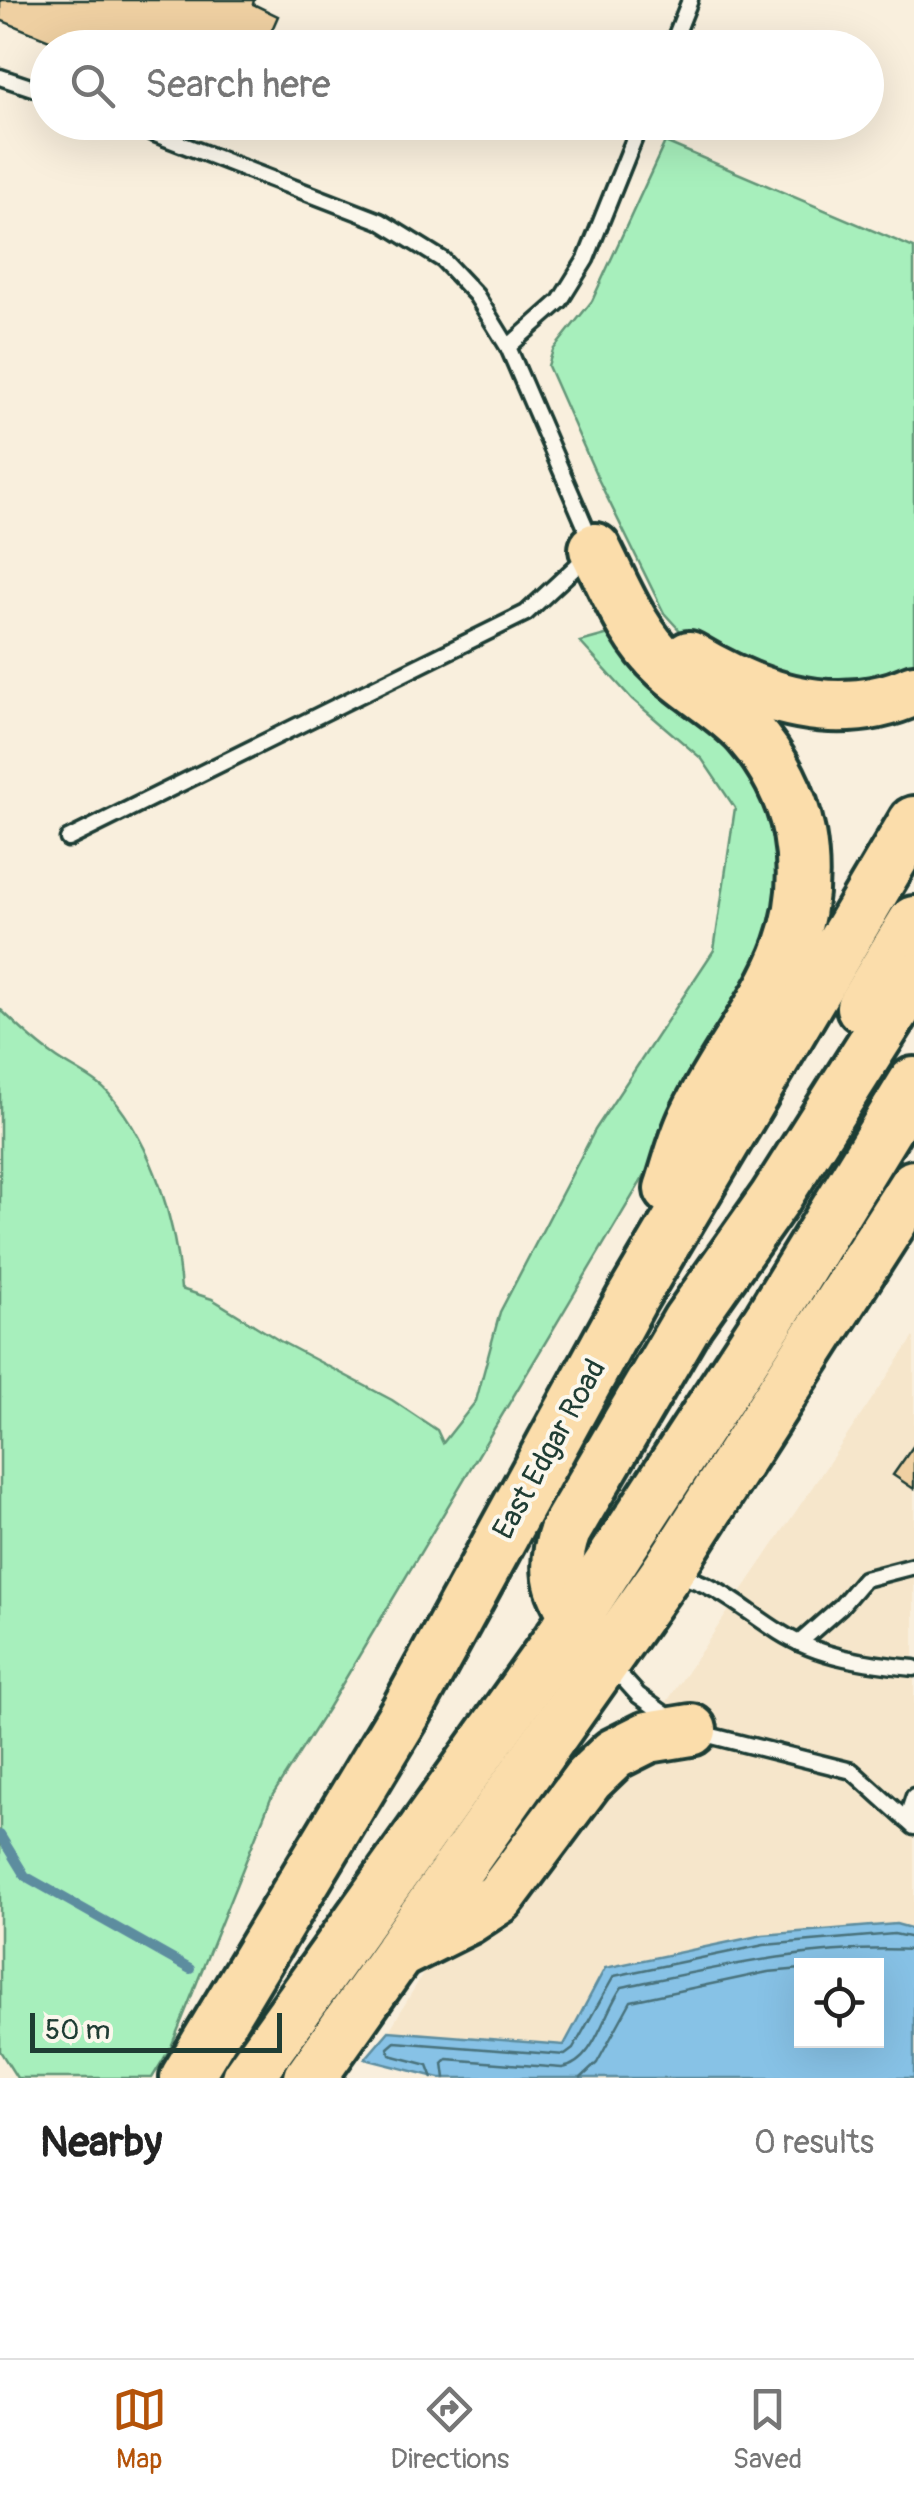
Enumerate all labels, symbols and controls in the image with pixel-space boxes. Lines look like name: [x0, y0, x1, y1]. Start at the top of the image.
search box: [30, 30, 884, 140]
icon: search: [65, 58, 120, 113]
text: Search here: [145, 61, 331, 109]
street label: East Edgar Road: [485, 1353, 614, 1546]
map controls: [794, 1958, 884, 2048]
button: locate: [794, 1958, 884, 2048]
scale bar: [30, 2008, 282, 2052]
text: 50 m: [45, 2013, 110, 2048]
text: Nearby: [40, 2117, 162, 2169]
text: 0 results: [754, 2123, 874, 2163]
tab: Map: [112, 2382, 167, 2477]
tab: Directions: [390, 2382, 509, 2477]
tab: Saved: [733, 2382, 802, 2477]

